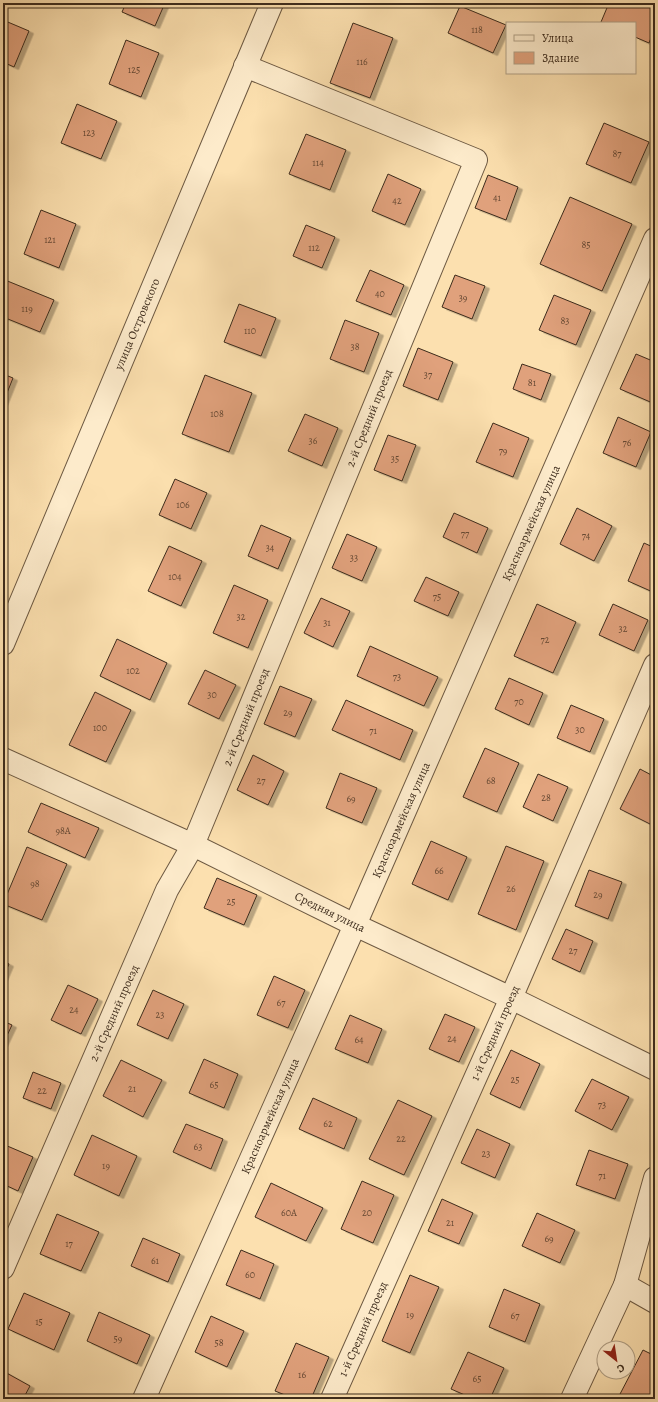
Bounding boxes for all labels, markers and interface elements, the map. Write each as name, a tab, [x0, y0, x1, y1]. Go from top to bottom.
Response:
legend	[506, 22, 636, 74]
house number: 118	[471, 23, 483, 36]
text: Улица	[542, 30, 574, 46]
text: Здание	[542, 50, 579, 66]
house number: 116	[356, 55, 368, 68]
house number: 125	[128, 63, 140, 76]
house number: 123	[83, 126, 95, 139]
house number: 87	[612, 147, 622, 160]
house number: 114	[312, 156, 324, 169]
house number: 41	[493, 191, 502, 204]
house number: 42	[392, 194, 402, 207]
house number: 121	[44, 233, 56, 246]
house number: 85	[581, 238, 591, 251]
house number: 112	[308, 241, 320, 254]
street label: улица Островского	[110, 276, 164, 373]
house number: 40	[375, 287, 385, 300]
house number: 39	[459, 291, 468, 304]
house number: 119	[21, 302, 33, 315]
house number: 83	[560, 314, 570, 327]
house number: 110	[244, 324, 256, 337]
house number: 38	[350, 340, 360, 353]
street label: 2-й Средний проезд	[342, 367, 396, 469]
house number: 37	[424, 368, 433, 381]
house number: 81	[528, 376, 537, 389]
house number: 108	[210, 407, 224, 420]
house number: 36	[309, 434, 318, 447]
house number: 76	[623, 436, 632, 449]
house number: 79	[499, 444, 508, 457]
house number: 35	[391, 452, 399, 465]
street label: Красноармейская улица	[498, 462, 564, 584]
house number: 106	[176, 498, 190, 511]
house number: 77	[461, 527, 470, 540]
house number: 74	[582, 529, 591, 542]
house number: 34	[266, 541, 275, 554]
house number: 33	[350, 551, 358, 564]
house number: 104	[168, 570, 182, 583]
house number: 75	[433, 590, 441, 603]
house number: 32	[237, 610, 246, 623]
house number: 31	[323, 616, 331, 629]
house number: 32	[619, 622, 628, 635]
house number: 72	[541, 633, 550, 646]
house number: 102	[126, 664, 140, 677]
street label: 2-й Средний проезд	[219, 666, 273, 768]
house number: 73	[393, 670, 401, 683]
house number: 30	[207, 688, 217, 701]
house number: 70	[514, 695, 524, 708]
house number: 29	[283, 706, 293, 719]
house number: 100	[93, 721, 107, 734]
house number: 30	[575, 723, 585, 736]
house number: 71	[369, 724, 377, 737]
street label: Красноармейская улица	[368, 759, 434, 881]
house number: 27	[257, 774, 266, 787]
house number: 68	[486, 774, 496, 787]
house number: 28	[541, 791, 551, 804]
house number: 69	[346, 792, 356, 805]
house number: 98А	[55, 824, 71, 837]
house number: 66	[434, 864, 444, 877]
house number: 98	[30, 877, 40, 890]
house number: 26	[506, 882, 516, 895]
street label: Средняя улица	[292, 888, 368, 936]
house number: 29	[593, 888, 603, 901]
house number: 25	[226, 895, 236, 908]
house number: 27	[569, 944, 578, 957]
street label: 2-й Средний проезд	[86, 962, 142, 1064]
street label: 1-й Средний проезд	[467, 983, 523, 1083]
house number: 67	[277, 996, 286, 1009]
house number: 24	[69, 1003, 79, 1016]
house number: 23	[156, 1008, 164, 1021]
house number: 24	[447, 1032, 457, 1045]
house number: 64	[354, 1033, 364, 1046]
street label: Красноармейская улица	[237, 1055, 303, 1177]
house number: 25	[510, 1073, 520, 1086]
house number: 65	[210, 1078, 218, 1091]
house number: 21	[128, 1082, 137, 1095]
house number: 22	[37, 1084, 47, 1097]
house number: 73	[598, 1098, 606, 1111]
house number: 62	[323, 1117, 333, 1130]
house number: 22	[396, 1132, 406, 1145]
house number: 63	[194, 1140, 202, 1153]
house number: 23	[482, 1147, 490, 1160]
house number: 19	[102, 1159, 110, 1172]
house number: 71	[598, 1169, 606, 1182]
house number: 60А	[281, 1206, 297, 1219]
house number: 20	[362, 1206, 372, 1219]
house number: 21	[446, 1216, 455, 1229]
house number: 69	[544, 1232, 554, 1245]
house number: 17	[65, 1237, 74, 1250]
house number: 61	[151, 1254, 160, 1267]
house number: 60	[245, 1268, 255, 1281]
street label: 1-й Средний проезд	[335, 1279, 391, 1379]
house number: 19	[406, 1308, 414, 1321]
house number: 67	[511, 1309, 520, 1322]
house number: 15	[35, 1315, 43, 1328]
house number: 59	[114, 1332, 123, 1345]
house number: 58	[214, 1336, 224, 1349]
north arrow	[596, 1340, 636, 1380]
text: С	[614, 1360, 627, 1377]
house number: 16	[298, 1368, 306, 1381]
house number: 65	[473, 1372, 481, 1385]

